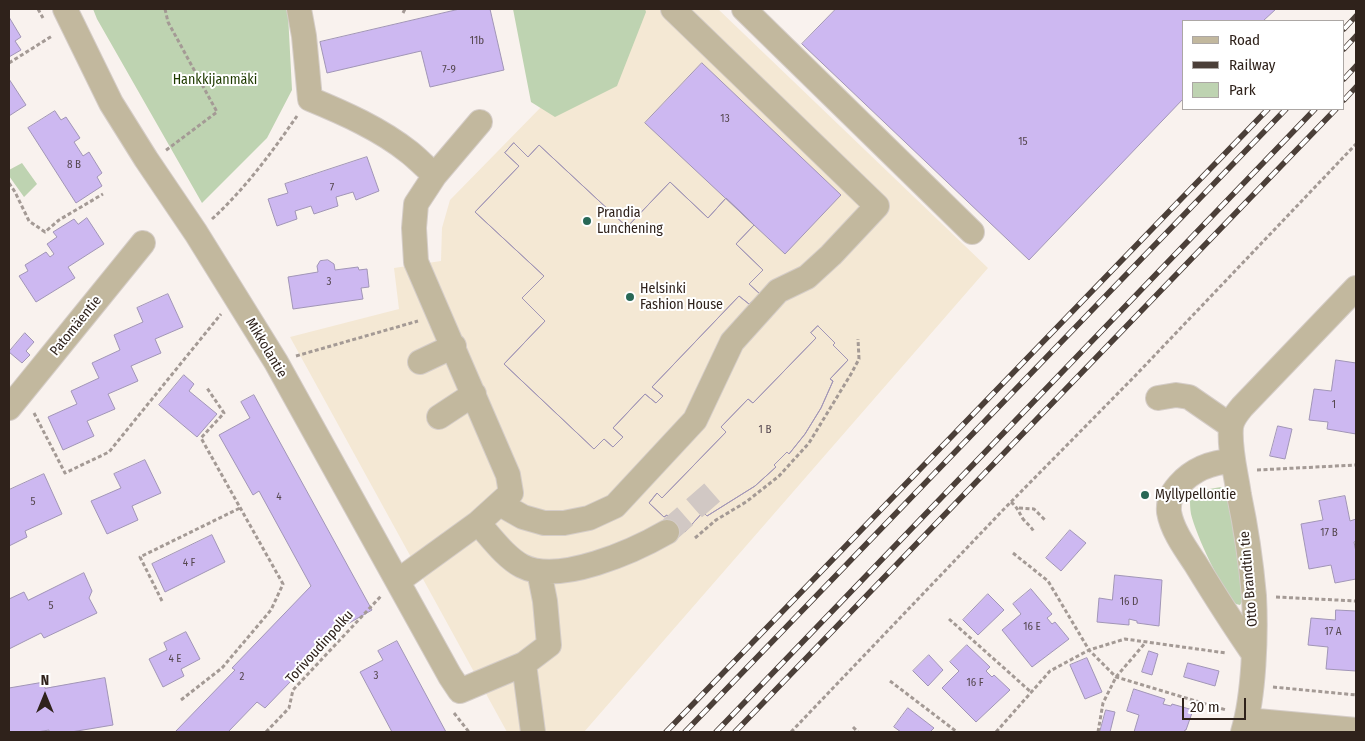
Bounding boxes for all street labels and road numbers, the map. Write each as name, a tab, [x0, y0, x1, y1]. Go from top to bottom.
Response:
street label: Patomäentie	[47, 293, 105, 359]
street label: Mikkolantie	[242, 315, 290, 381]
street label: Otto Brandtin tie	[1236, 530, 1262, 628]
street label: Torivoudinpolku	[283, 607, 357, 687]

